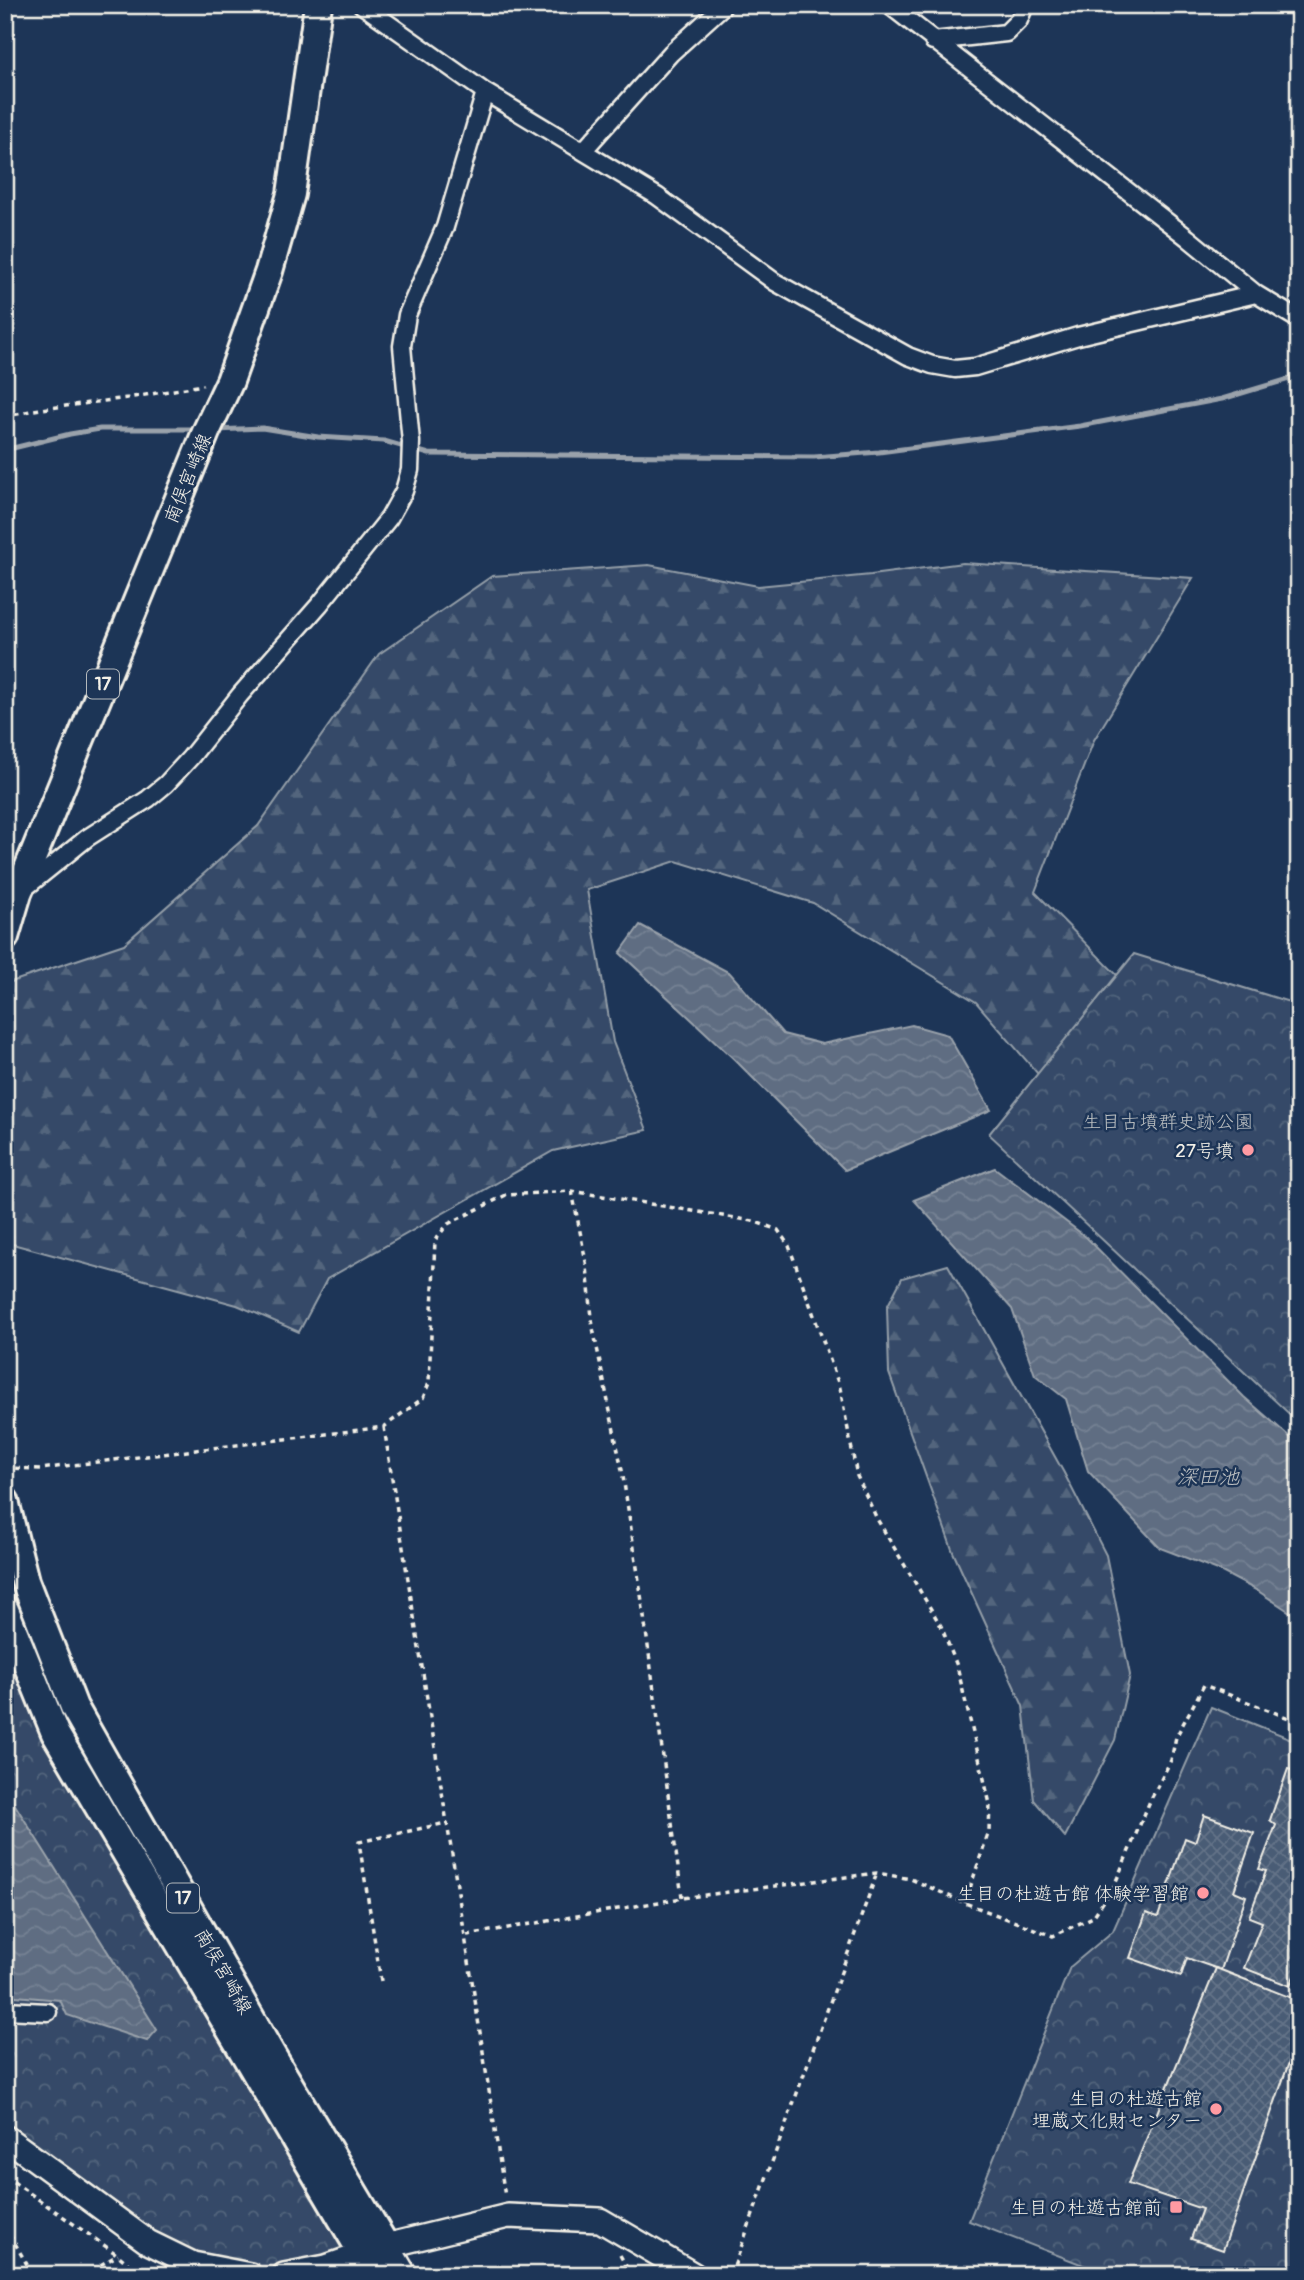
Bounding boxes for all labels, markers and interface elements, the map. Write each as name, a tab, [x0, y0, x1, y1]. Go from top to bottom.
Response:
street label: 南俣宮崎線	[159, 430, 217, 527]
road number: 17	[87, 670, 119, 698]
park label: 生目古墳群史跡公園	[1082, 1110, 1254, 1134]
place label: 27号墳	[1175, 1139, 1234, 1163]
marker: 27号墳	[1240, 1142, 1256, 1158]
water label: 深田池	[1177, 1464, 1240, 1491]
place label: 生目の杜遊古館 体験学習館	[957, 1882, 1189, 1906]
road number: 17	[167, 1884, 199, 1912]
marker: 生目の杜遊古館 体験学習館	[1195, 1885, 1211, 1901]
street label: 南俣宮崎線	[189, 1924, 257, 2019]
place label: 生目の杜遊古館 埋蔵文化財センター	[1032, 2087, 1202, 2133]
marker: 生目の杜遊古館 埋蔵文化財センター	[1208, 2101, 1224, 2117]
place label: 生目の杜遊古館前	[1010, 2196, 1162, 2220]
marker: 生目の杜遊古館前	[1168, 2199, 1184, 2215]

